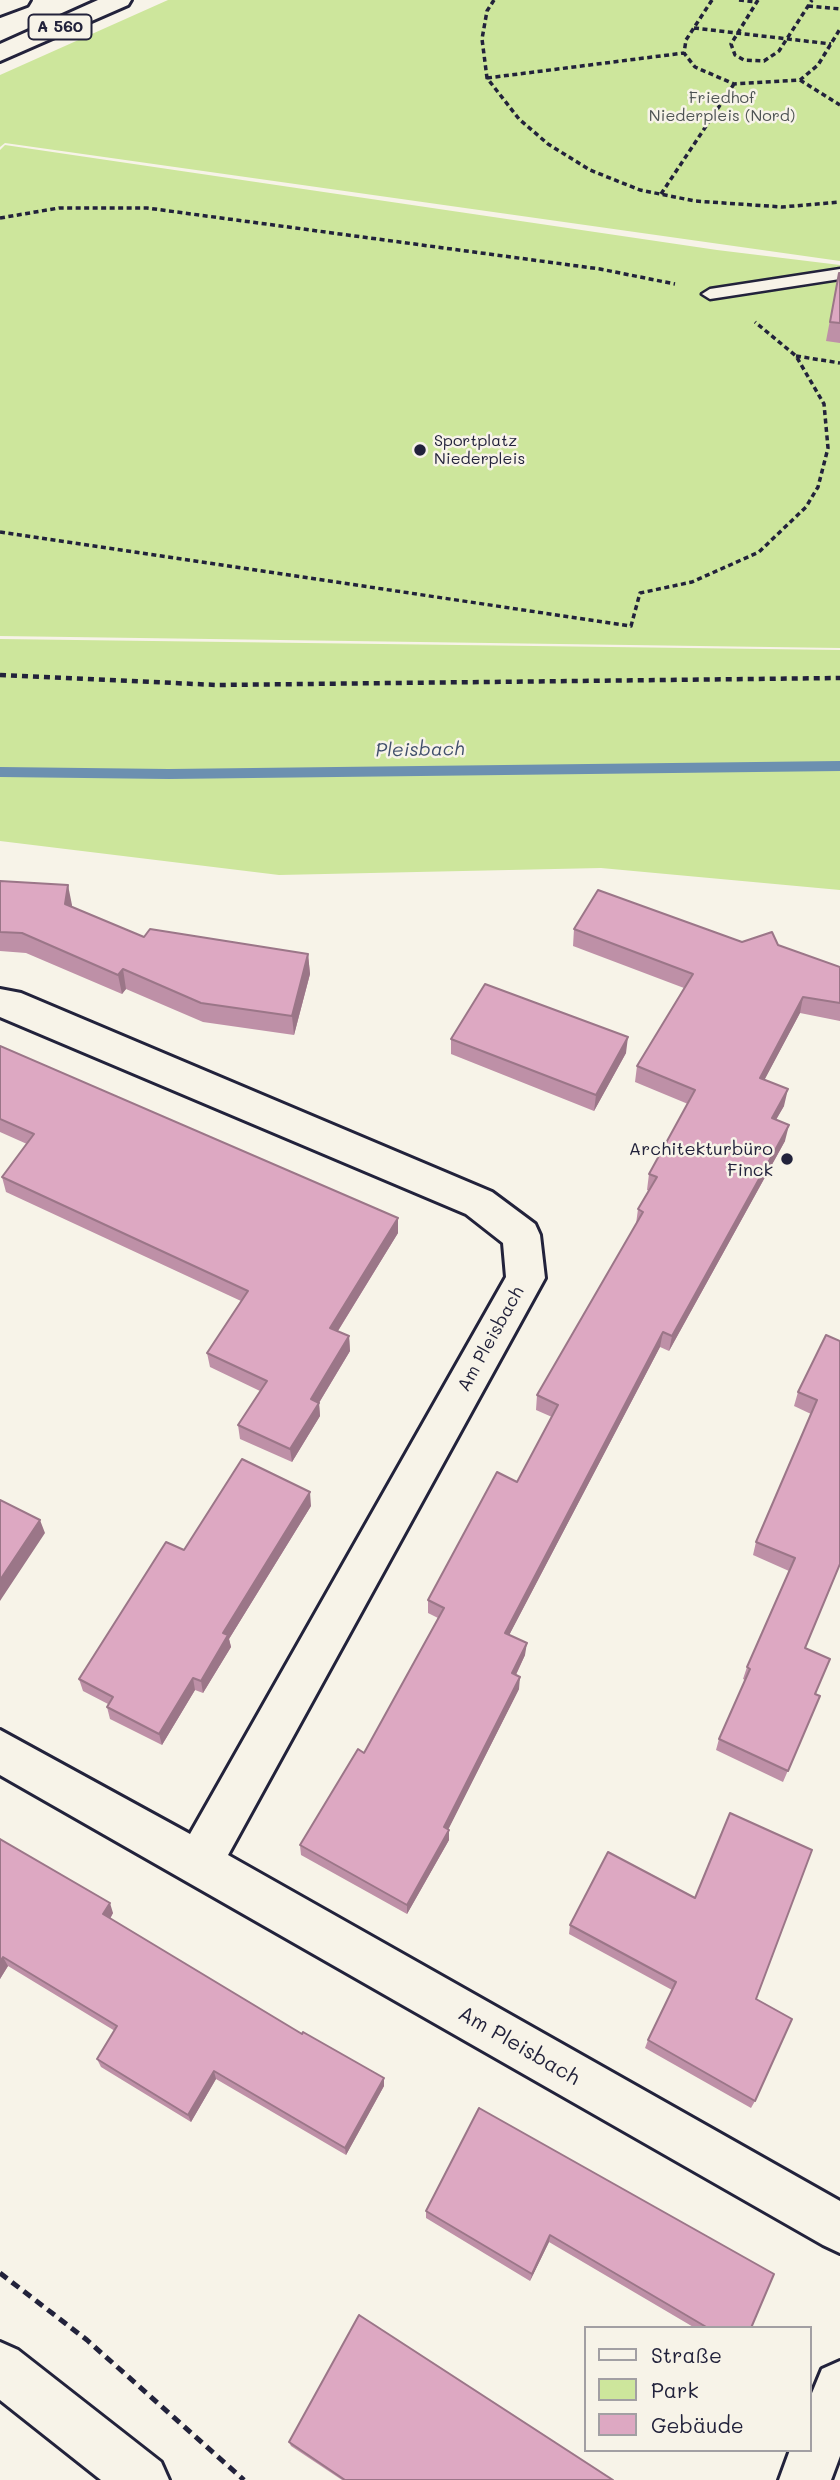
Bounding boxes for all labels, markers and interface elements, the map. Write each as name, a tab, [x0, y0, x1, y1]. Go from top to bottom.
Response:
road number: A 560	[28, 15, 92, 40]
park label: Friedhof Niederpleis (Nord)	[649, 88, 795, 126]
place label: Sportplatz Niederpleis	[434, 431, 525, 469]
marker: Sportplatz Niederpleis	[412, 442, 428, 458]
water label: Pleisbach	[375, 738, 465, 762]
place label: Architekturbüro Finck	[629, 1138, 773, 1180]
marker: Architekturbüro Finck	[779, 1151, 795, 1167]
street label: Am Pleisbach	[453, 1283, 529, 1395]
street label: Am Pleisbach	[454, 2001, 584, 2091]
legend	[584, 2326, 812, 2452]
text: Straße	[651, 2341, 722, 2368]
text: Park	[651, 2376, 699, 2403]
text: Gebäude	[651, 2411, 744, 2438]

